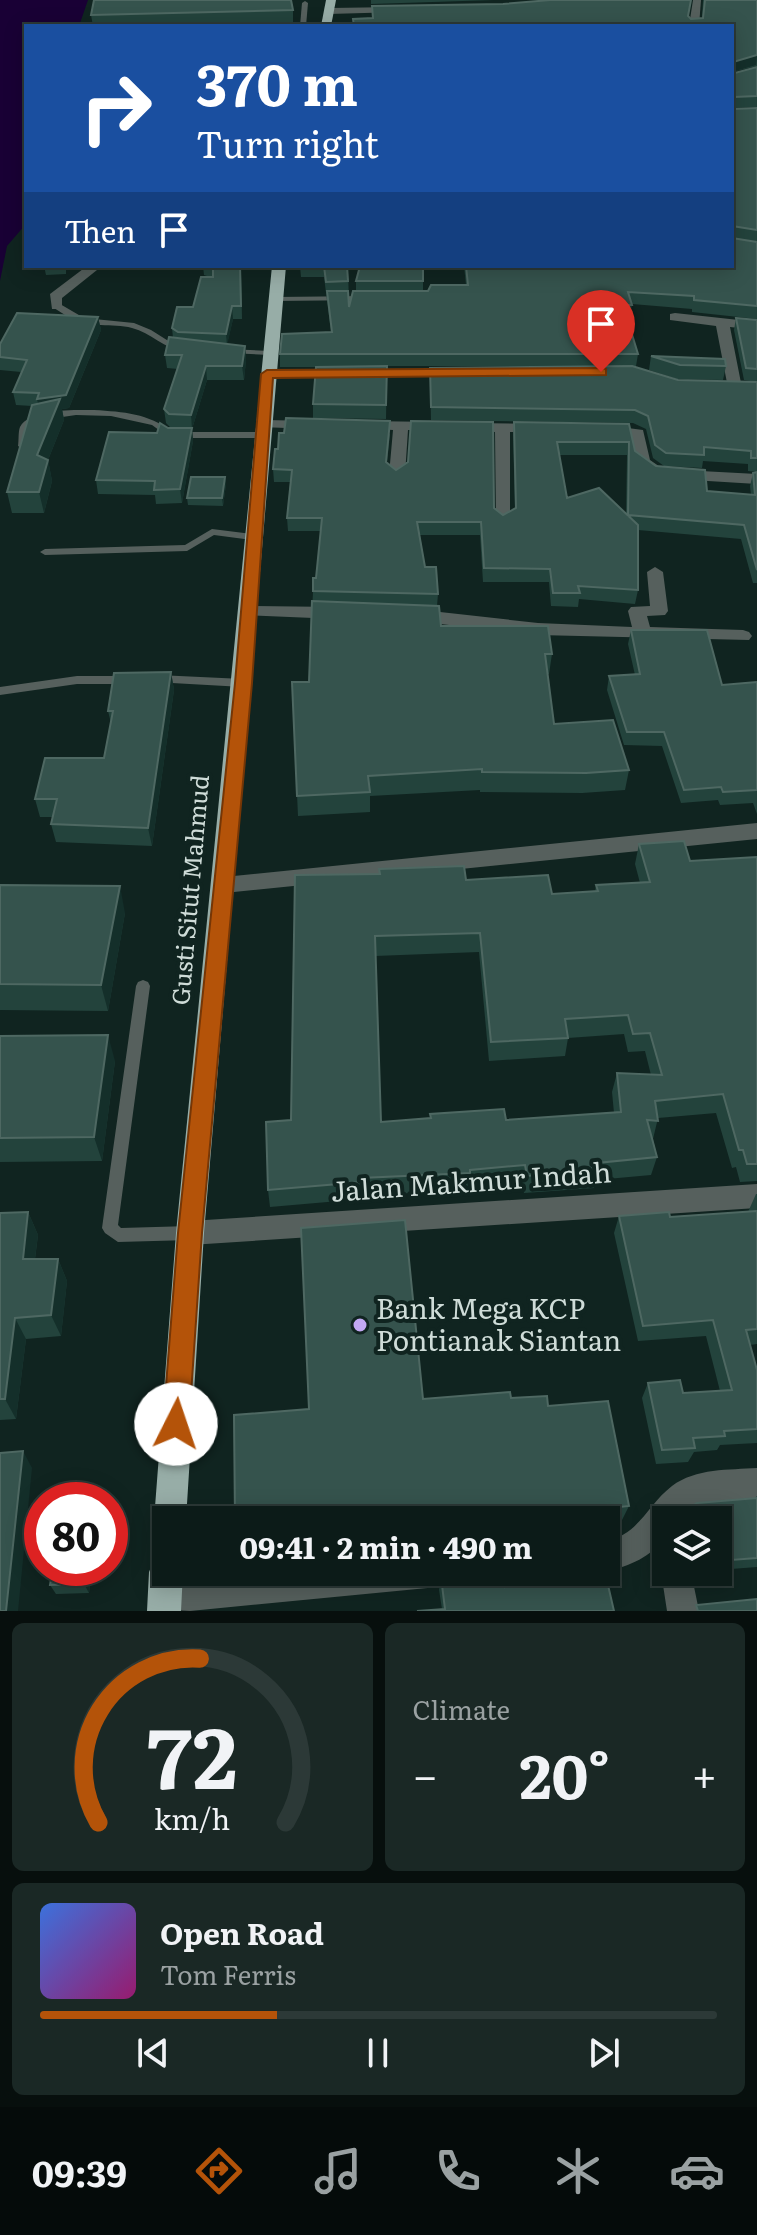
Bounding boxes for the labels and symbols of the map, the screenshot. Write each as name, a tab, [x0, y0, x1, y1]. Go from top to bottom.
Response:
pin	[567, 290, 635, 372]
street label: Gusti Situt Mahmud	[161, 773, 216, 1006]
street label: Jalan Makmur Indah	[329, 1149, 613, 1211]
place label: Bank Mega KCP Pontianak Siantan	[376, 1286, 621, 1360]
marker: Bank Mega KCP Pontianak Siantan	[351, 1316, 369, 1334]
position arrow	[134, 1382, 218, 1466]
speed limit sign: 80	[24, 1482, 128, 1586]

